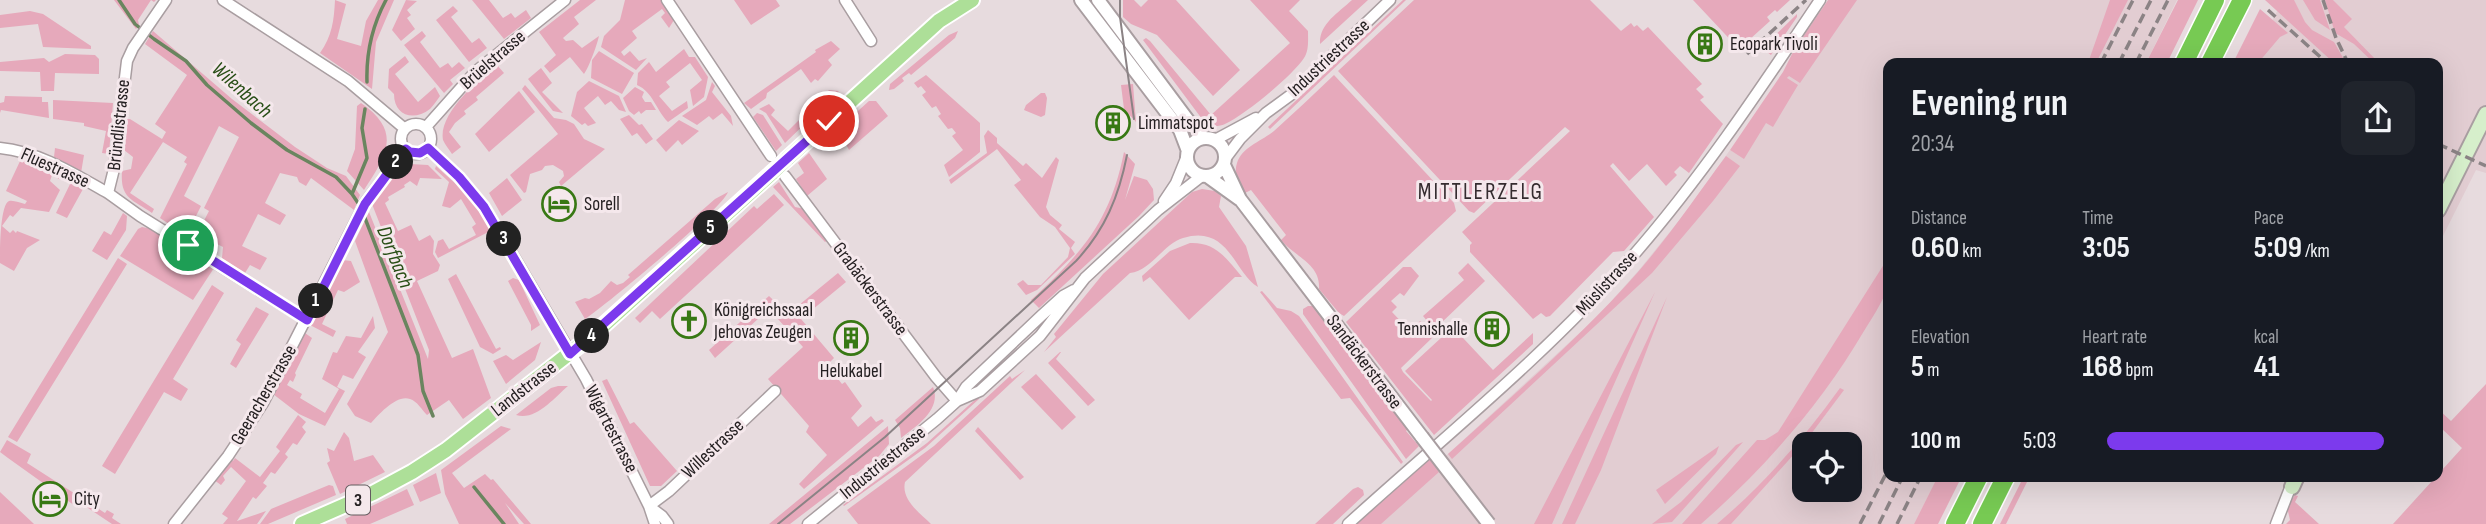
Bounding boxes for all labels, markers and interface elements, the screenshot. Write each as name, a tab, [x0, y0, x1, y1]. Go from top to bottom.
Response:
street label: Industriestrasse	[1283, 14, 1375, 102]
street label: Brüelstrasse	[456, 25, 530, 95]
building icon: Ecopark Tivoli	[1686, 25, 1724, 63]
place label: Ecopark Tivoli	[1730, 33, 1818, 56]
water label: Wilenbach	[207, 57, 277, 124]
street label: Bründlistrasse	[103, 78, 135, 172]
text: Evening run	[1911, 81, 2068, 126]
button: share	[2341, 81, 2415, 155]
pin	[799, 91, 859, 151]
icon: check	[810, 102, 848, 140]
building icon: Limmatspot	[1094, 104, 1132, 142]
place label: Limmatspot	[1138, 112, 1215, 135]
text: 20:34	[1911, 130, 1954, 158]
street label: Fluestrasse	[17, 143, 93, 193]
pin: 2	[378, 144, 414, 180]
text: 2	[391, 150, 400, 173]
district label: MITTLERZELG	[1418, 178, 1544, 206]
hotel icon: Sorell	[540, 185, 578, 223]
place label: Sorell	[584, 193, 620, 216]
text: Distance	[1911, 207, 1967, 230]
text: Time	[2082, 207, 2113, 230]
text: Pace	[2254, 207, 2284, 230]
pin: 5	[694, 210, 728, 246]
pin	[158, 215, 218, 275]
text: 5	[706, 216, 715, 239]
water label: Dorfbach	[371, 222, 419, 292]
pin: 3	[486, 222, 522, 256]
icon: arrive	[169, 226, 207, 264]
text: 3	[499, 227, 508, 250]
text: 0.60	[1911, 230, 1959, 266]
text: 3:05	[2082, 230, 2130, 266]
text: 5:09	[2254, 230, 2302, 266]
street label: Grabäckerstrasse	[828, 238, 912, 340]
text: km	[1959, 240, 1982, 263]
text: /km	[2302, 240, 2330, 263]
street label: Müslistrasse	[1571, 246, 1643, 320]
pin: 1	[298, 284, 334, 318]
text: 1	[312, 289, 319, 312]
place label: Königreichssaal Jehovas Zeugen	[713, 299, 813, 344]
church icon: Königreichssaal Jehovas Zeugen	[670, 302, 708, 340]
street label: Sandäckerstrasse	[1321, 310, 1407, 414]
building icon: Tennishalle	[1473, 310, 1511, 348]
pin: 4	[574, 318, 610, 354]
place label: Tennishalle	[1397, 318, 1468, 341]
building icon: Helukabel	[832, 319, 870, 357]
text: 4	[587, 324, 596, 347]
text: Elevation	[1911, 326, 1970, 349]
text: Heart rate	[2082, 326, 2147, 349]
text: kcal	[2254, 326, 2279, 349]
street label: Geeracherstrasse	[226, 341, 302, 449]
text: 5	[1911, 349, 1924, 385]
text: 168	[2082, 349, 2122, 385]
text: 41	[2254, 349, 2279, 385]
street label: Landstrasse	[487, 356, 561, 422]
text: m	[1924, 359, 1939, 382]
text: bpm	[2122, 359, 2153, 382]
place label: Helukabel	[820, 360, 882, 383]
street label: Wigartestrasse	[579, 381, 643, 477]
street label: Willestrasse	[677, 414, 749, 484]
street label: Industriestrasse	[836, 422, 930, 504]
text: 100 m	[1911, 427, 1961, 455]
text: 5:03	[2023, 427, 2056, 455]
map controls	[1792, 432, 1862, 502]
button: locate	[1792, 432, 1862, 502]
hotel icon: City	[31, 480, 69, 518]
road number: 3	[346, 486, 370, 514]
place label: City	[74, 488, 101, 511]

